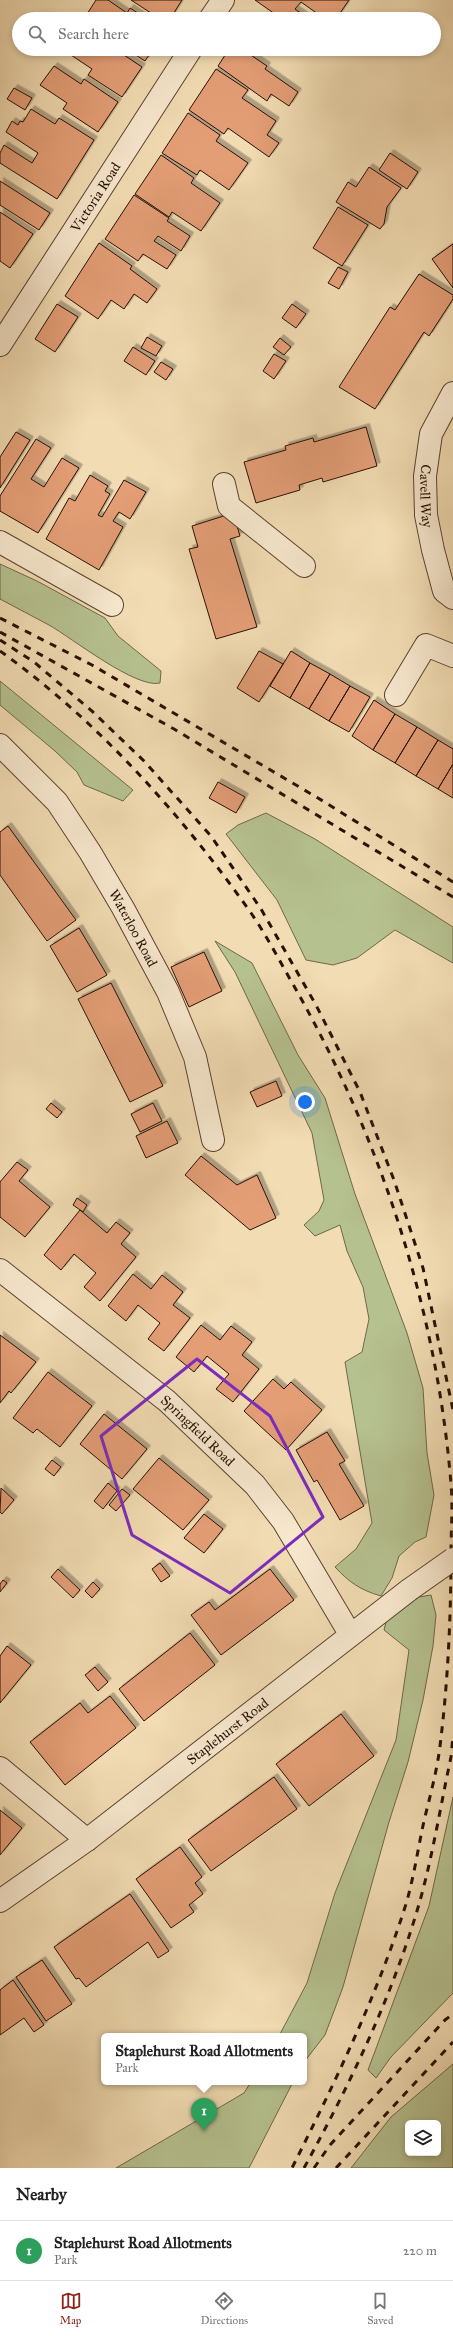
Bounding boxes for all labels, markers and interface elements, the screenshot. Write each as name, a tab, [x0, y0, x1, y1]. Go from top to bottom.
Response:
search box	[12, 12, 441, 56]
icon: search	[26, 23, 48, 45]
text: Search here	[58, 25, 129, 43]
street label: Victoria Road	[66, 159, 124, 236]
street label: Cavell Way	[416, 463, 437, 530]
street label: Waterloo Road	[105, 886, 161, 970]
your location	[295, 1092, 315, 1112]
street label: Springfield Road	[158, 1391, 238, 1470]
street label: Staplehurst Road	[183, 1694, 272, 1768]
popup	[101, 2033, 307, 2085]
text: Staplehurst Road Allotments	[115, 2042, 293, 2060]
text: Park	[115, 2060, 139, 2076]
pin: 1	[191, 2098, 217, 2131]
map controls	[405, 2120, 441, 2156]
button: layers	[405, 2120, 441, 2156]
text: Nearby	[16, 2184, 67, 2205]
text: Staplehurst Road Allotments	[54, 2234, 232, 2252]
text: 1	[26, 2243, 32, 2259]
text: 220 m	[403, 2243, 437, 2259]
text: Park	[54, 2252, 78, 2268]
tab: Map	[60, 2290, 82, 2327]
tab: Directions	[201, 2290, 248, 2327]
tab: Saved	[367, 2290, 393, 2327]

